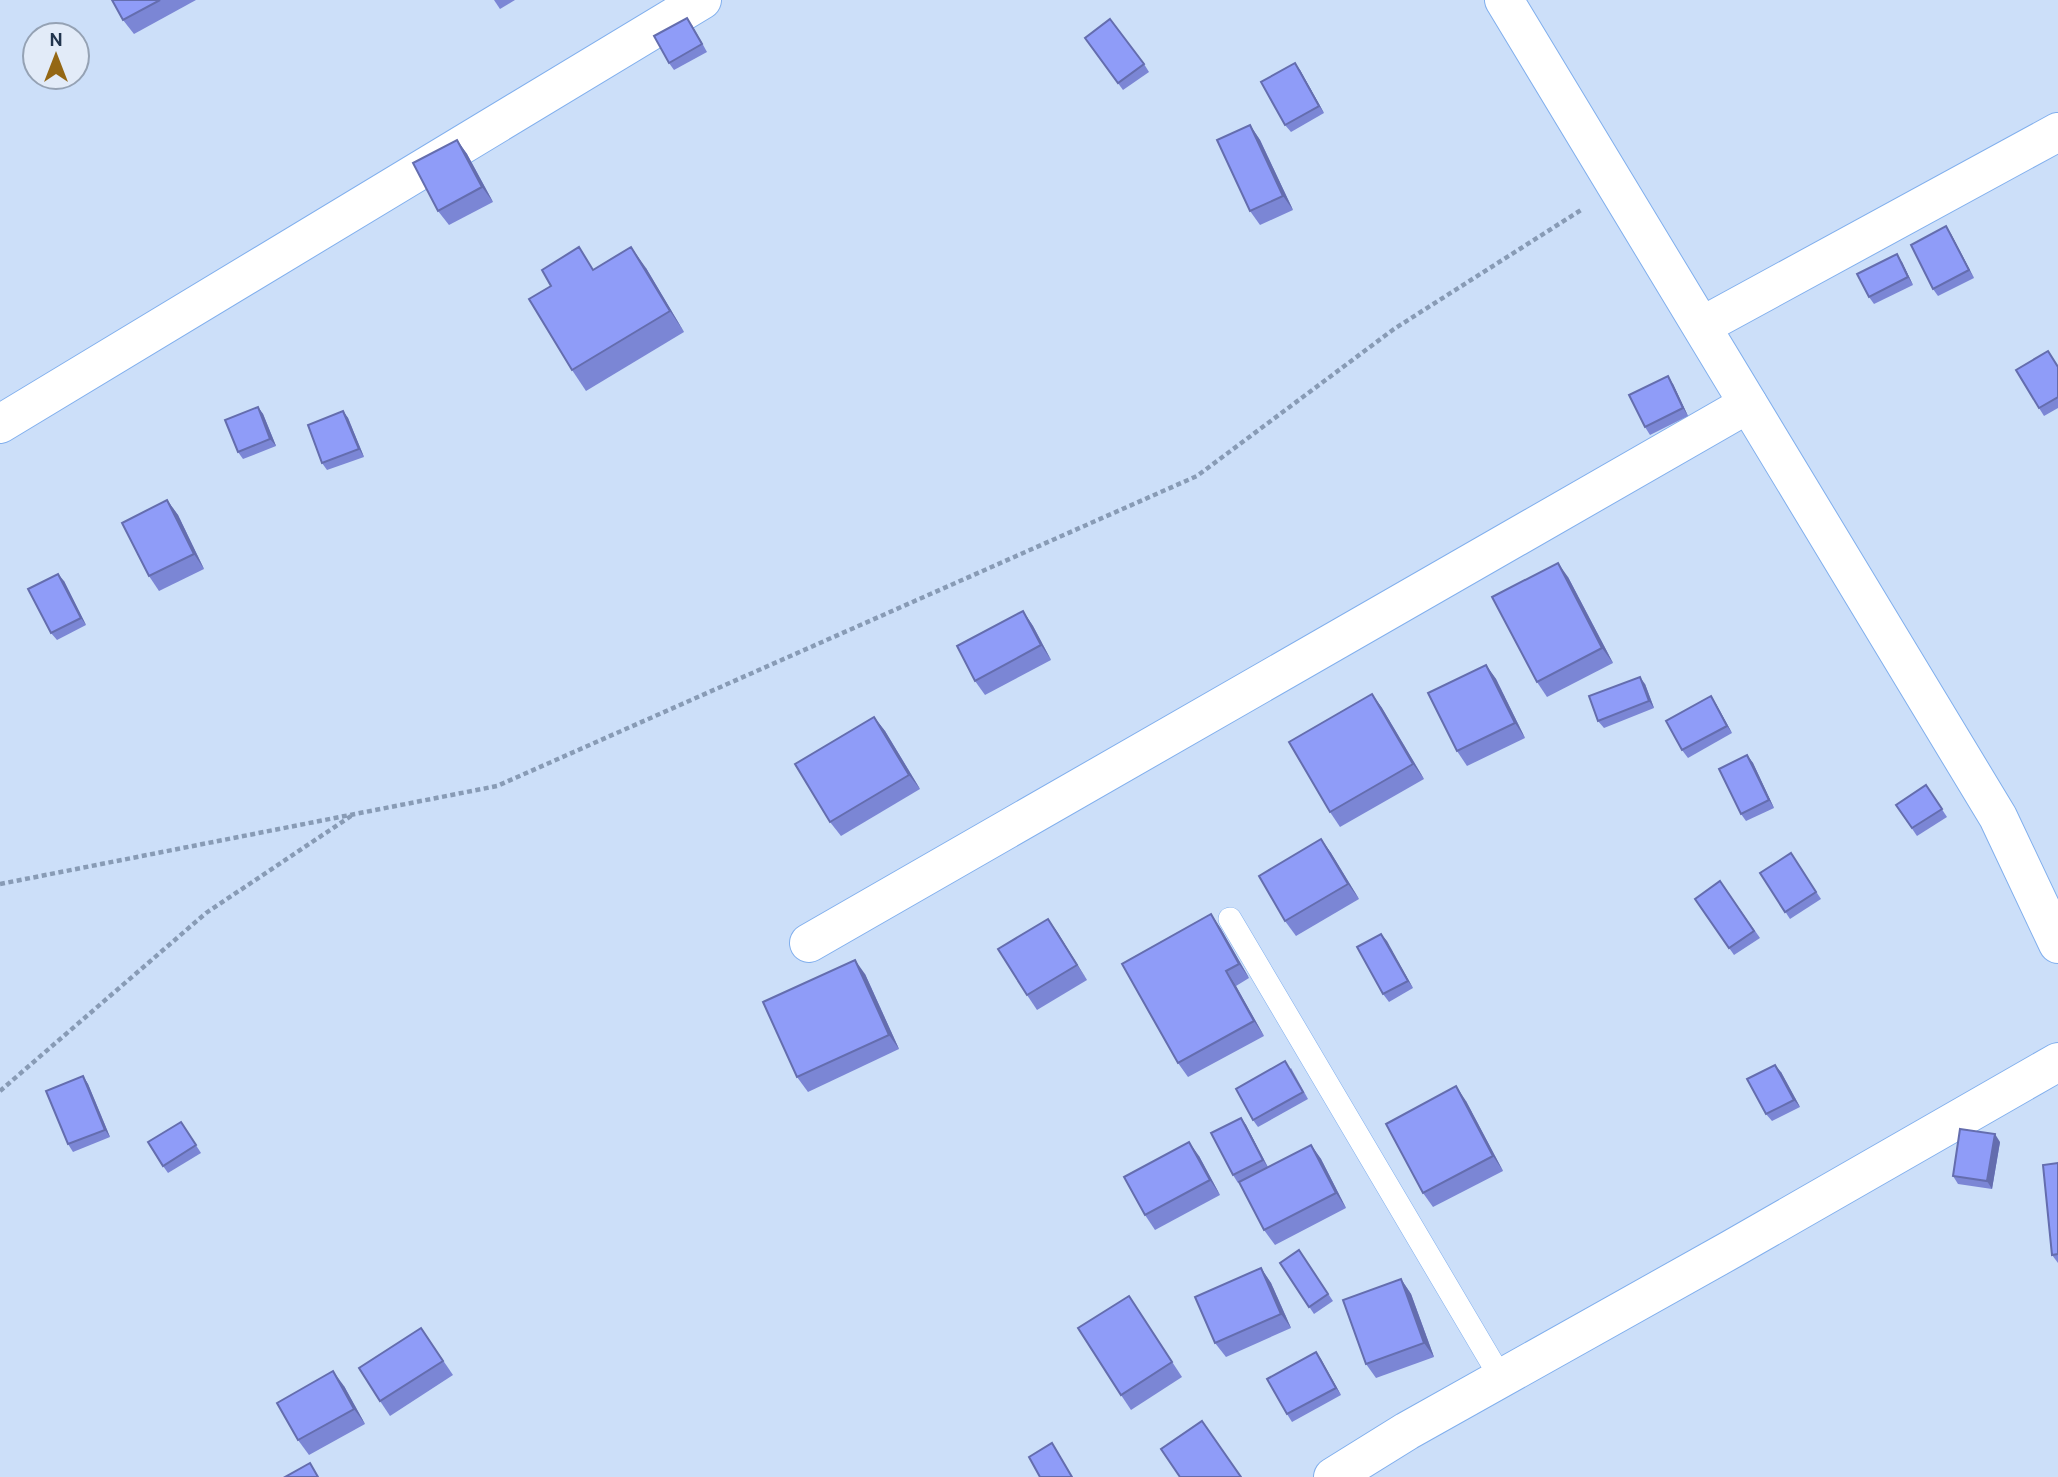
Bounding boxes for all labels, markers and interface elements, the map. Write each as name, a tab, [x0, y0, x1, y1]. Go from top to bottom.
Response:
north arrow	[21, 21, 91, 91]
text: N	[49, 29, 63, 53]

